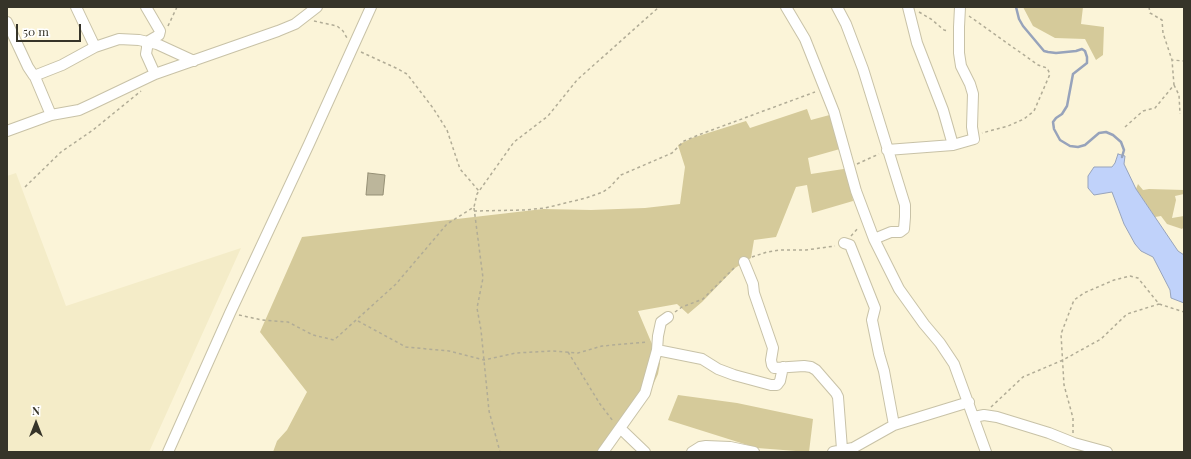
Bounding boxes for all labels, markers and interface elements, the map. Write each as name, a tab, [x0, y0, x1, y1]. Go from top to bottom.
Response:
scale bar	[18, 16, 83, 42]
text: 50 m	[23, 23, 49, 39]
north arrow	[16, 403, 56, 443]
text: N	[32, 403, 40, 418]

